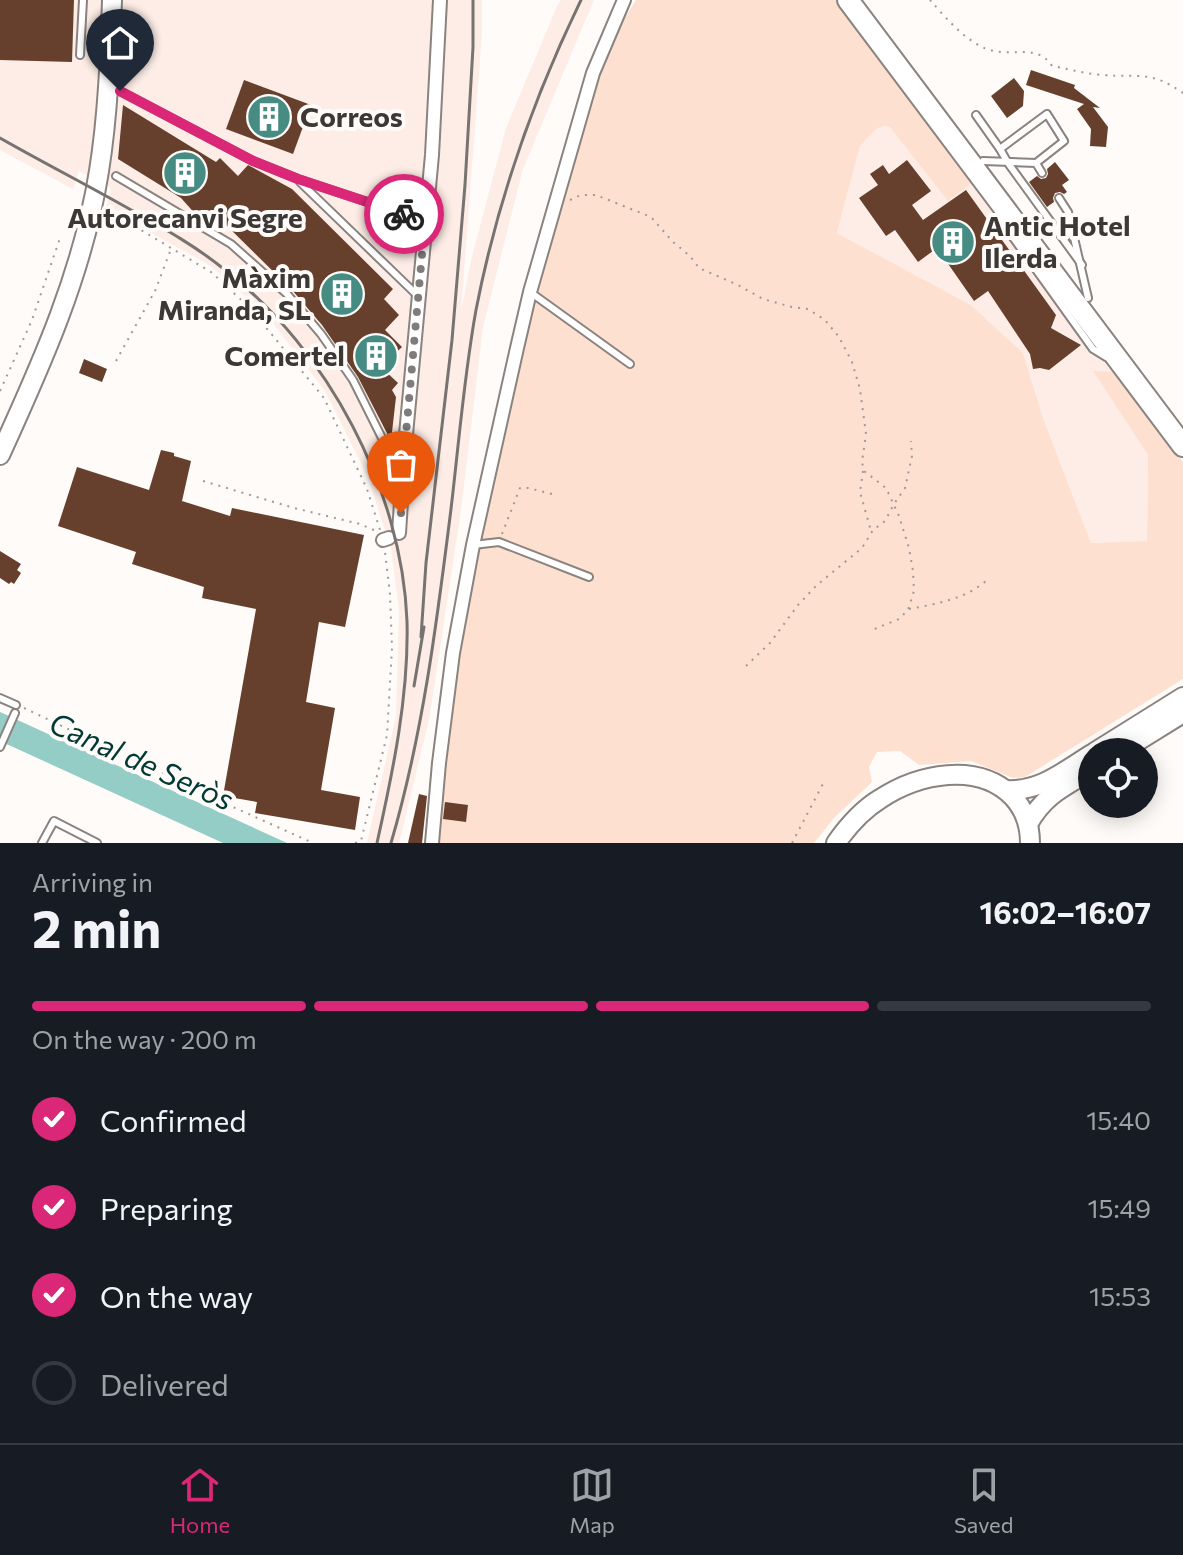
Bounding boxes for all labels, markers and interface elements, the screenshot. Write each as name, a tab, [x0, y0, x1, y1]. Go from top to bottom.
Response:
pin	[86, 9, 154, 91]
icon: home	[98, 21, 142, 65]
building icon: Correos	[245, 93, 293, 141]
place label: Correos	[300, 99, 403, 133]
building icon: Autorecanvi Segre	[161, 149, 209, 197]
courier	[364, 174, 444, 254]
icon: bike	[382, 192, 426, 236]
place label: Autorecanvi Segre	[67, 200, 303, 234]
place label: Antic Hotel Ilerda	[984, 208, 1131, 274]
building icon: Antic Hotel Ilerda	[929, 218, 977, 266]
place label: Màxim Miranda, SL	[157, 260, 311, 326]
building icon: Màxim Miranda, SL	[318, 270, 366, 318]
building icon: Comertel	[352, 332, 400, 380]
place label: Comertel	[224, 338, 345, 372]
pin	[367, 431, 435, 513]
icon: bag	[379, 443, 423, 487]
water label: Canal de Seròs	[44, 703, 240, 817]
map controls	[1078, 738, 1158, 818]
button: locate	[1078, 738, 1158, 818]
text: Arriving in	[32, 866, 153, 897]
text: 16:02–16:07	[980, 893, 1151, 930]
text: 2 min	[32, 895, 161, 959]
text: On the way · 200 m	[32, 1023, 257, 1054]
icon: check	[32, 1097, 76, 1141]
text: Confirmed	[100, 1101, 247, 1138]
text: 15:40	[1086, 1104, 1151, 1135]
icon: check	[32, 1185, 76, 1229]
text: Preparing	[100, 1189, 233, 1226]
text: 15:49	[1087, 1192, 1151, 1223]
icon: check	[32, 1273, 76, 1317]
text: On the way	[100, 1277, 253, 1314]
text: 15:53	[1089, 1280, 1151, 1311]
text: Delivered	[100, 1365, 229, 1402]
tab: Home	[170, 1463, 230, 1538]
tab: Map	[569, 1463, 615, 1538]
tab: Saved	[954, 1463, 1013, 1538]

